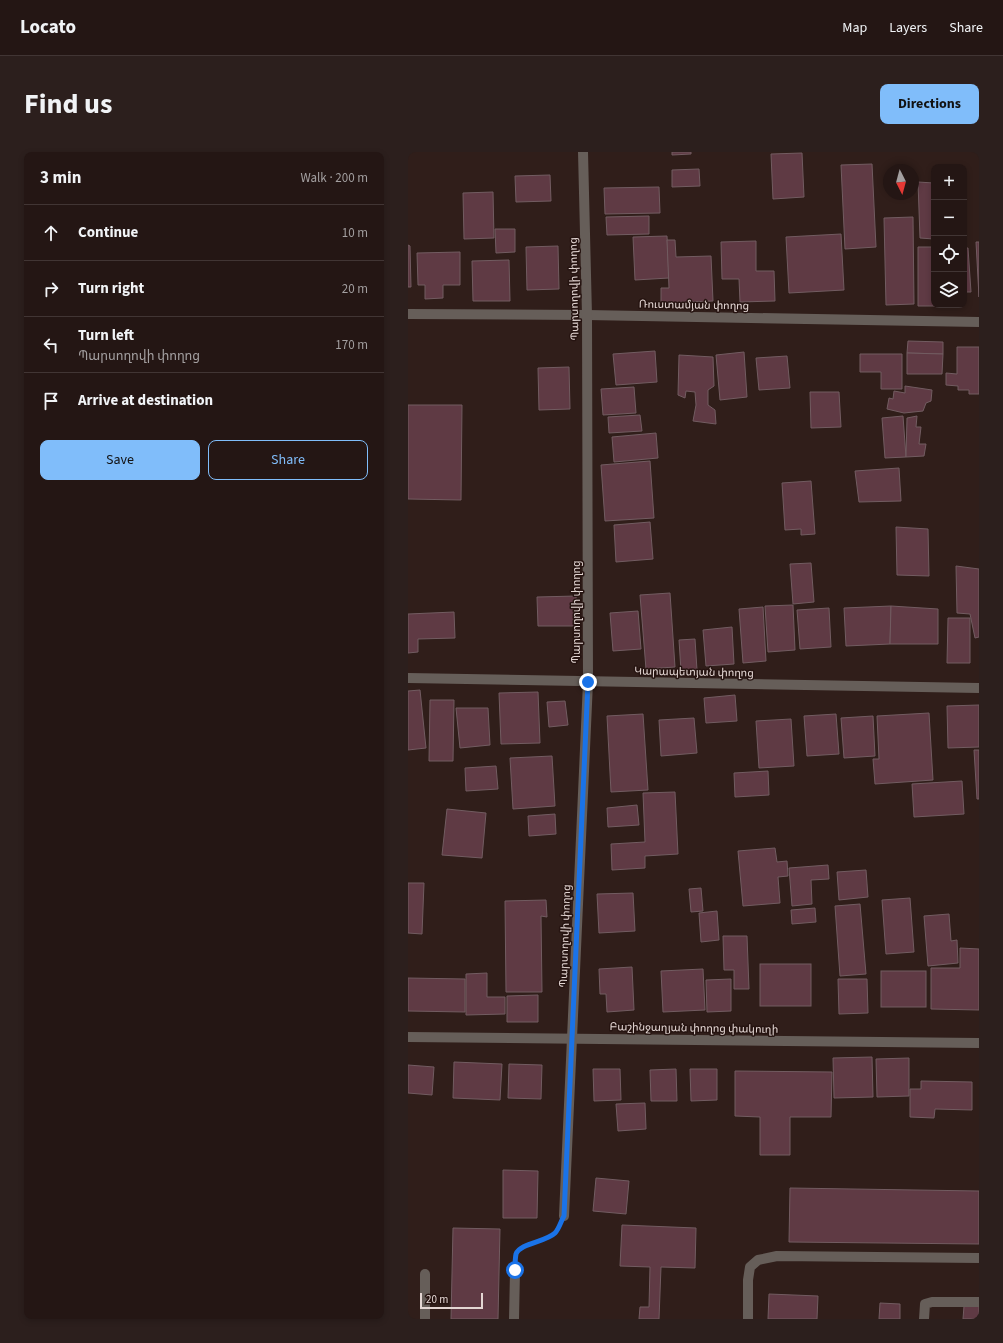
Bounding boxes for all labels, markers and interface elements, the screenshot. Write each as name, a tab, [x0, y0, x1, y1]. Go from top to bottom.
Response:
text: Locato	[20, 14, 76, 41]
text: Map	[842, 18, 867, 38]
text: Layers	[889, 18, 927, 38]
text: Share	[949, 18, 983, 38]
text: Find us	[24, 84, 112, 124]
button: Directions	[880, 84, 979, 124]
north arrow	[883, 164, 919, 200]
map controls	[931, 164, 967, 308]
button: +	[931, 164, 967, 200]
text: 3 min	[40, 166, 81, 190]
text: Walk · 200 m	[300, 169, 368, 187]
button: −	[931, 200, 967, 236]
icon: ahead	[40, 222, 62, 244]
text: Continue	[78, 222, 138, 243]
text: 10 m	[342, 224, 368, 242]
button: locate	[931, 236, 967, 272]
street label: Պարսողովի փողոց	[566, 237, 582, 341]
button: layers	[931, 272, 967, 308]
icon: right	[40, 278, 62, 300]
text: Turn right	[78, 278, 144, 299]
text: 20 m	[342, 280, 368, 298]
street label: Ռուստամյան փողոց	[639, 297, 749, 313]
text: Turn left	[78, 325, 134, 346]
icon: left	[40, 334, 62, 356]
text: 170 m	[335, 336, 368, 354]
text: Պարսողովի փողոց	[78, 347, 200, 365]
icon: arrive	[40, 390, 62, 412]
text: Arrive at destination	[78, 390, 213, 411]
button: Save	[40, 440, 200, 480]
button: Share	[208, 440, 368, 480]
street label: Պարսողովի փողոց	[569, 560, 584, 664]
street label: Կարապետյան փողոց	[634, 663, 754, 681]
route end	[579, 673, 597, 691]
street label: Պարսողովի փողոց	[556, 884, 574, 988]
street label: Բաշինջաղյան փողոց փակուղի	[610, 1019, 778, 1037]
route start	[506, 1261, 524, 1279]
scale bar	[420, 1291, 483, 1310]
text: 20 m	[426, 1292, 448, 1307]

